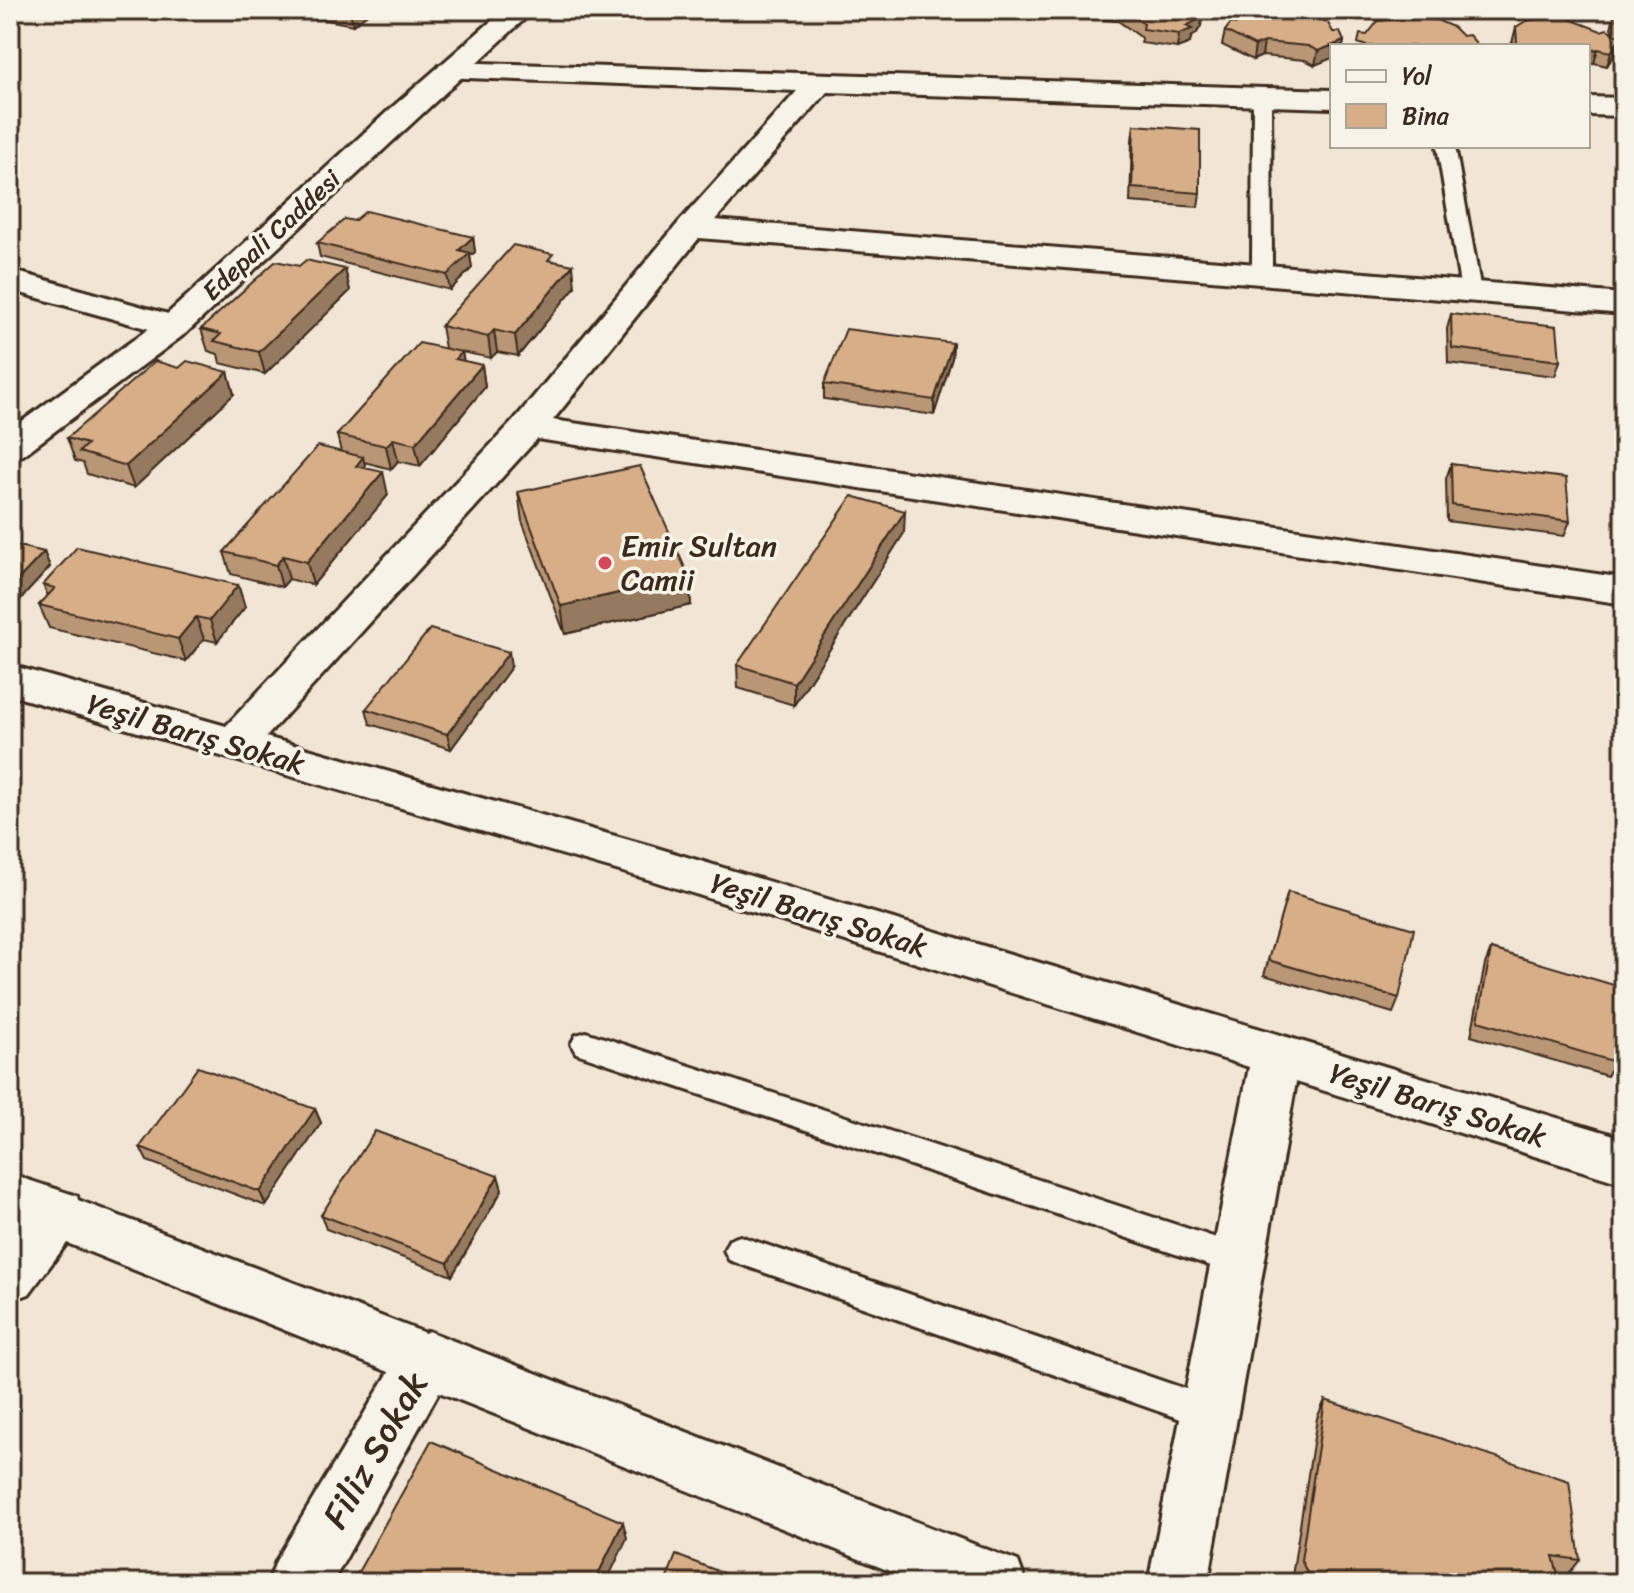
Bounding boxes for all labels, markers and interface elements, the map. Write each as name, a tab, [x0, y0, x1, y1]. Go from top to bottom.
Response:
legend	[1330, 44, 1590, 148]
text: Yol	[1402, 55, 1433, 97]
text: Bina	[1402, 95, 1450, 137]
street label: Edepali Caddesi	[190, 157, 352, 312]
place label: Emir Sultan Camii	[621, 519, 777, 607]
marker: Emir Sultan Camii	[596, 554, 614, 572]
street label: Yeşil Barış Sokak	[81, 677, 311, 791]
street label: Yeşil Barış Sokak	[704, 856, 934, 974]
street label: Yeşil Barış Sokak	[1323, 1046, 1553, 1164]
street label: Filiz Sokak	[304, 1358, 446, 1541]

